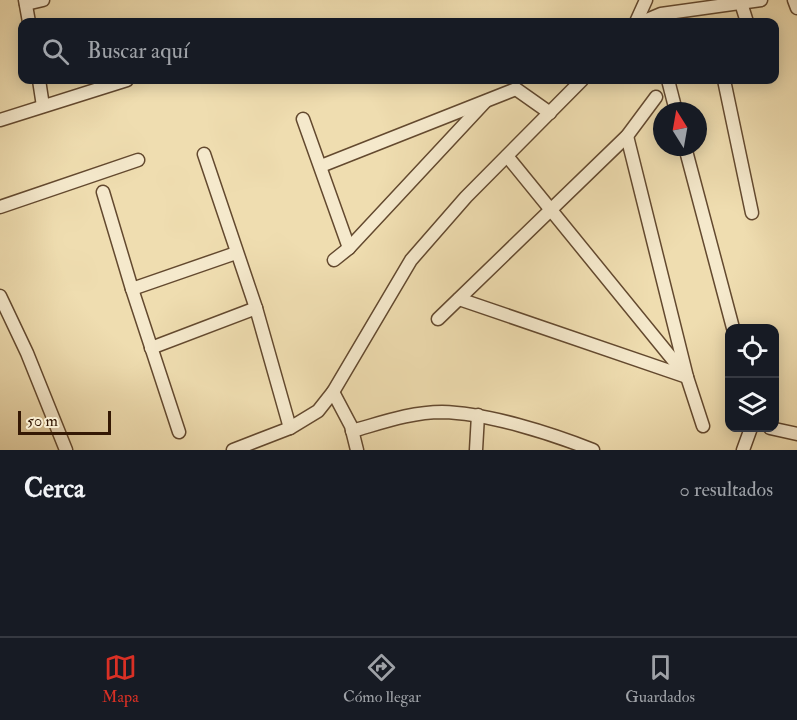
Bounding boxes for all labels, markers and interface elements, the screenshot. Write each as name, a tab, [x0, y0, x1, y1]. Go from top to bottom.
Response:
search box	[18, 18, 779, 84]
icon: search	[39, 35, 72, 68]
text: Buscar aquí	[87, 37, 189, 65]
north arrow	[653, 102, 707, 156]
map controls	[725, 324, 779, 432]
button: locate	[725, 324, 779, 378]
button: layers	[725, 378, 779, 432]
scale bar	[18, 408, 111, 436]
text: 50 m	[27, 411, 58, 431]
text: Cerca	[24, 473, 85, 505]
text: 0 resultados	[680, 477, 773, 502]
tab: Mapa	[102, 651, 139, 707]
tab: Cómo llegar	[343, 651, 421, 707]
tab: Guardados	[625, 651, 695, 707]

